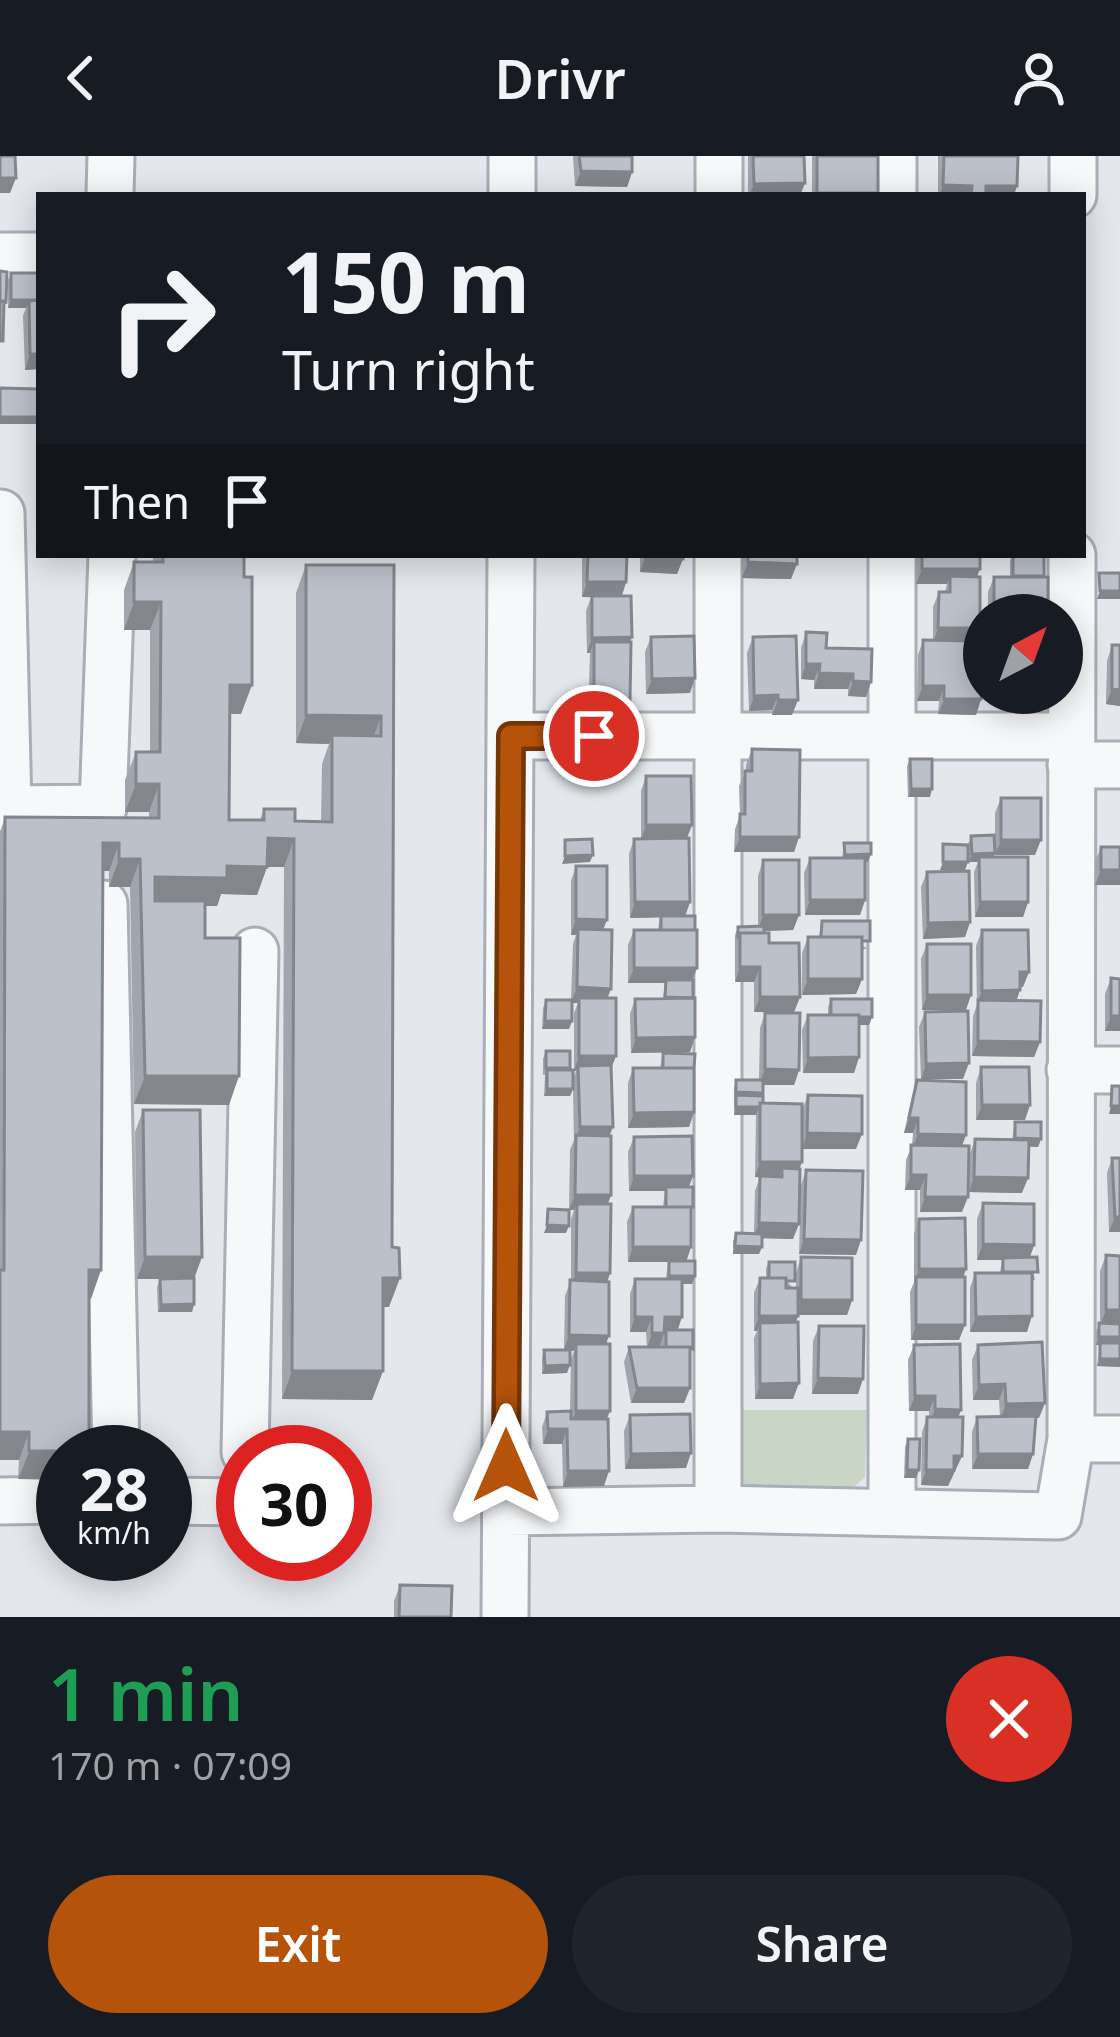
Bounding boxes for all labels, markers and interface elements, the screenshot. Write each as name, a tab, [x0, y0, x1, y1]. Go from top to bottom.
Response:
text: Drivr	[494, 41, 626, 115]
icon: back	[48, 45, 114, 111]
icon: person	[1006, 45, 1072, 111]
text: 150 m	[282, 223, 530, 338]
icon: right	[84, 240, 240, 396]
text: Turn right	[282, 332, 535, 406]
icon: arrive	[214, 468, 280, 534]
text: Then	[84, 471, 190, 532]
north arrow	[963, 594, 1083, 714]
map controls	[963, 594, 1083, 714]
pin	[543, 685, 645, 787]
icon: arrive	[561, 703, 627, 769]
position arrow	[443, 1403, 569, 1529]
speed limit sign: 30	[216, 1425, 372, 1581]
text: 28	[80, 1447, 148, 1529]
text: km/h	[77, 1512, 151, 1553]
text: 1 min	[48, 1644, 243, 1742]
button: close	[946, 1656, 1072, 1782]
text: 170 m · 07:09	[48, 1738, 292, 1791]
button: Exit	[48, 1875, 548, 2013]
button: Share	[572, 1875, 1072, 2013]

